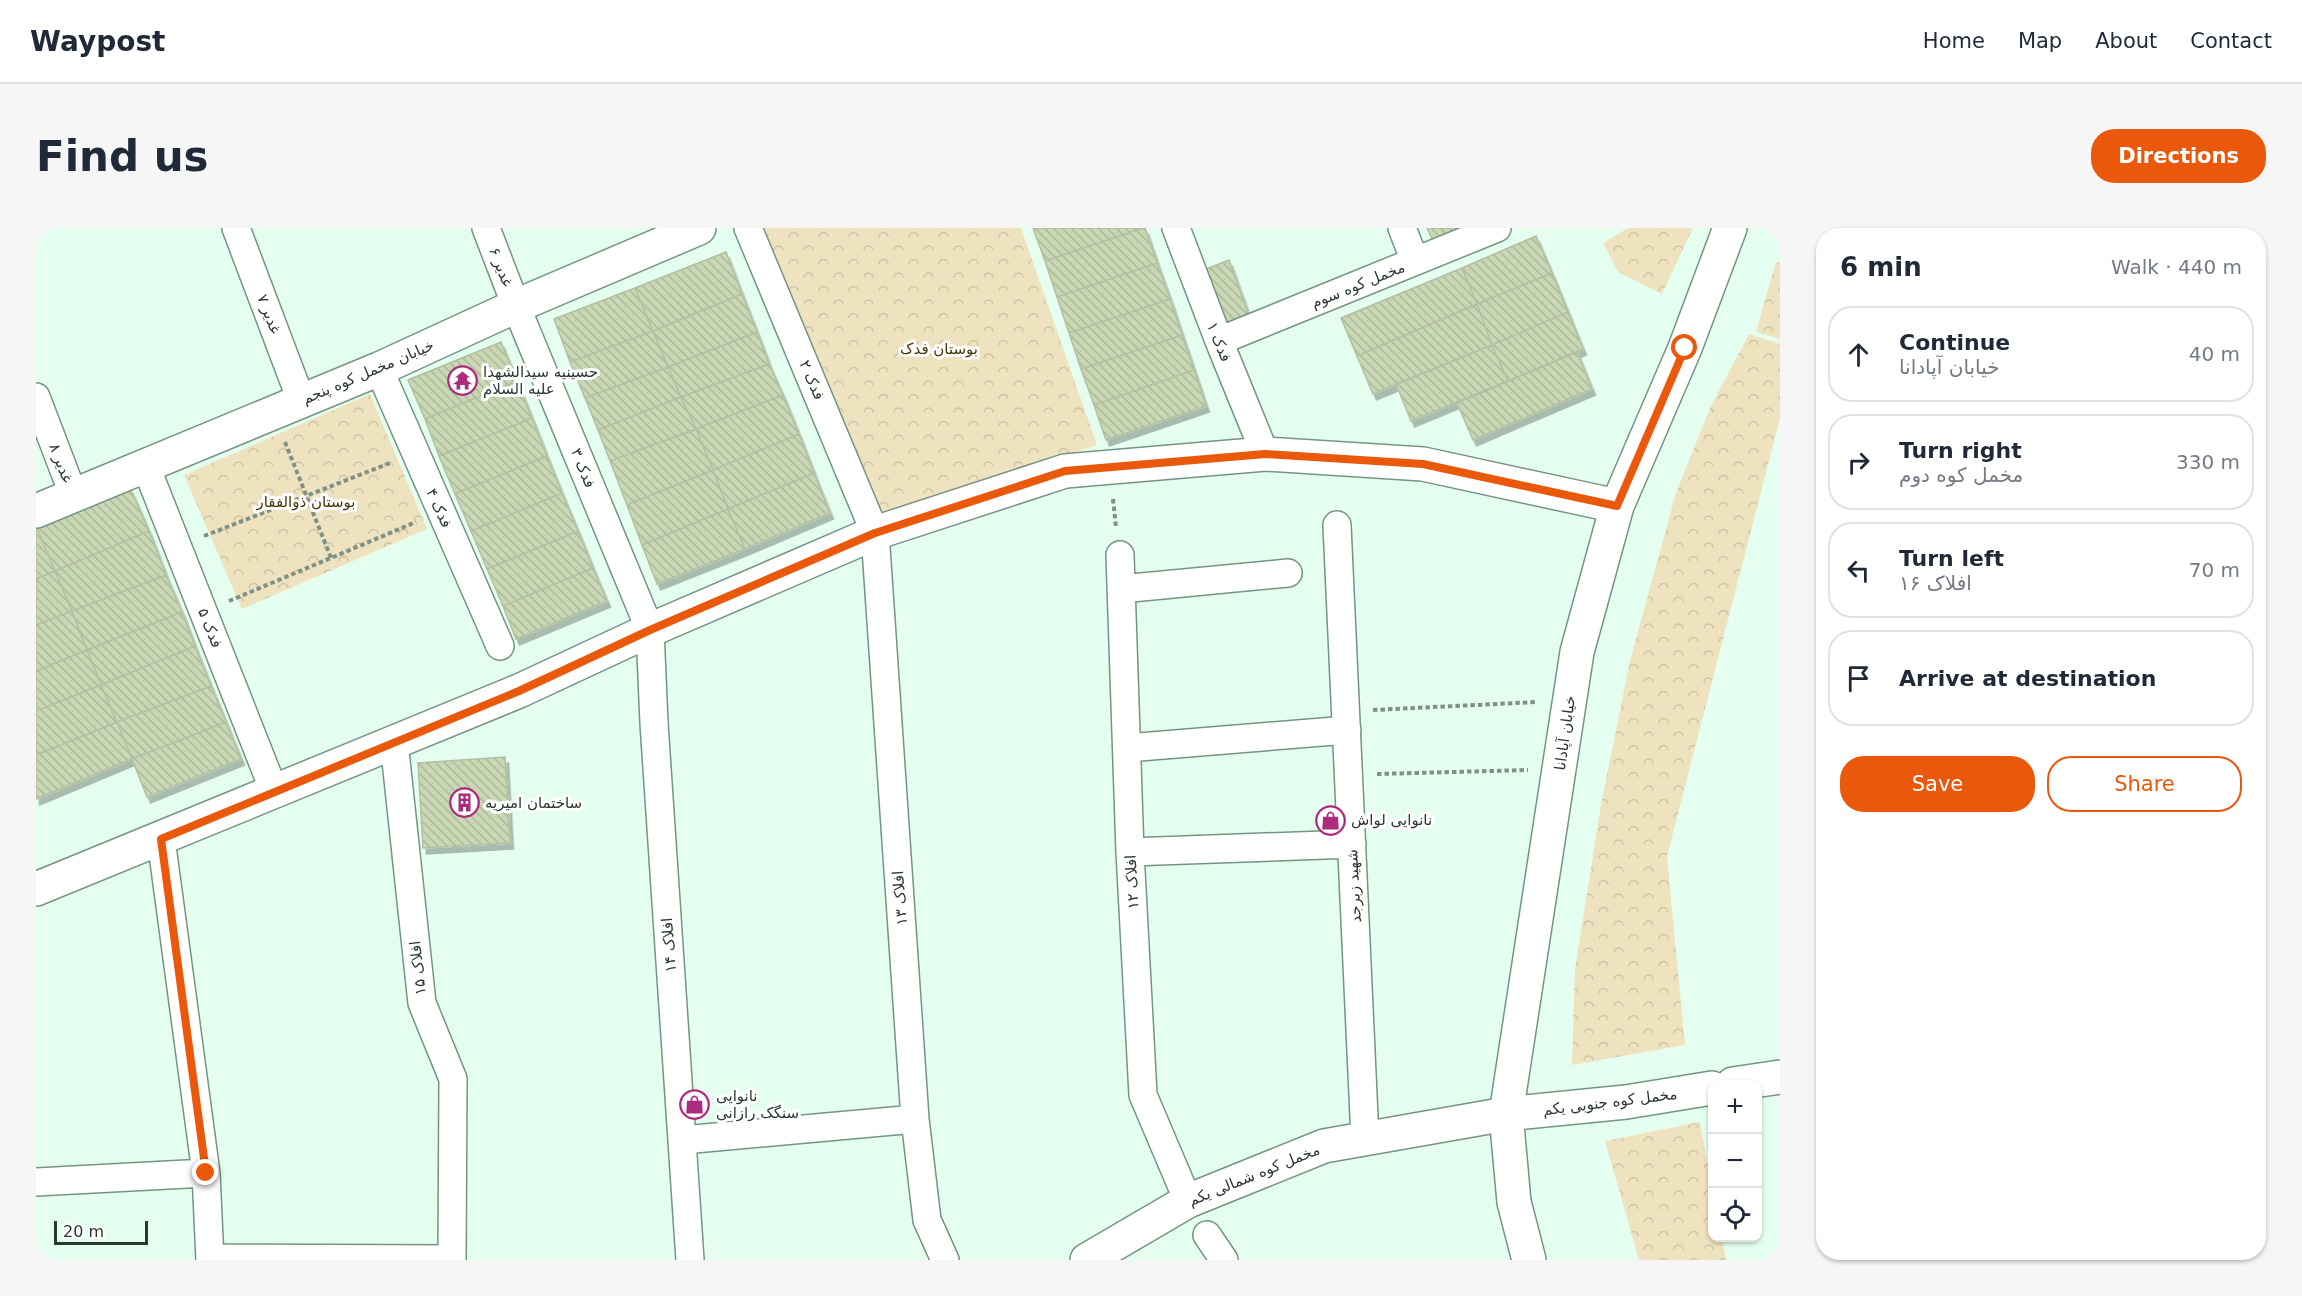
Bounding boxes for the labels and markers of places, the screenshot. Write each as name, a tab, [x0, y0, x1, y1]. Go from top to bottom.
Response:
place label: حسینیه سیدالشهدا علیه السلام	[483, 363, 598, 398]
temple icon: حسینیه سیدالشهدا علیه السلام	[446, 365, 478, 397]
building icon: ساختمان امیریه	[448, 787, 480, 819]
place label: ساختمان امیریه	[485, 794, 582, 812]
shop icon: نانوایی لواش	[1314, 804, 1346, 836]
place label: نانوایی لواش	[1351, 811, 1432, 829]
place label: نانوایی سنگک رازانی	[716, 1087, 799, 1122]
shop icon: نانوایی سنگک رازانی	[679, 1089, 711, 1121]

